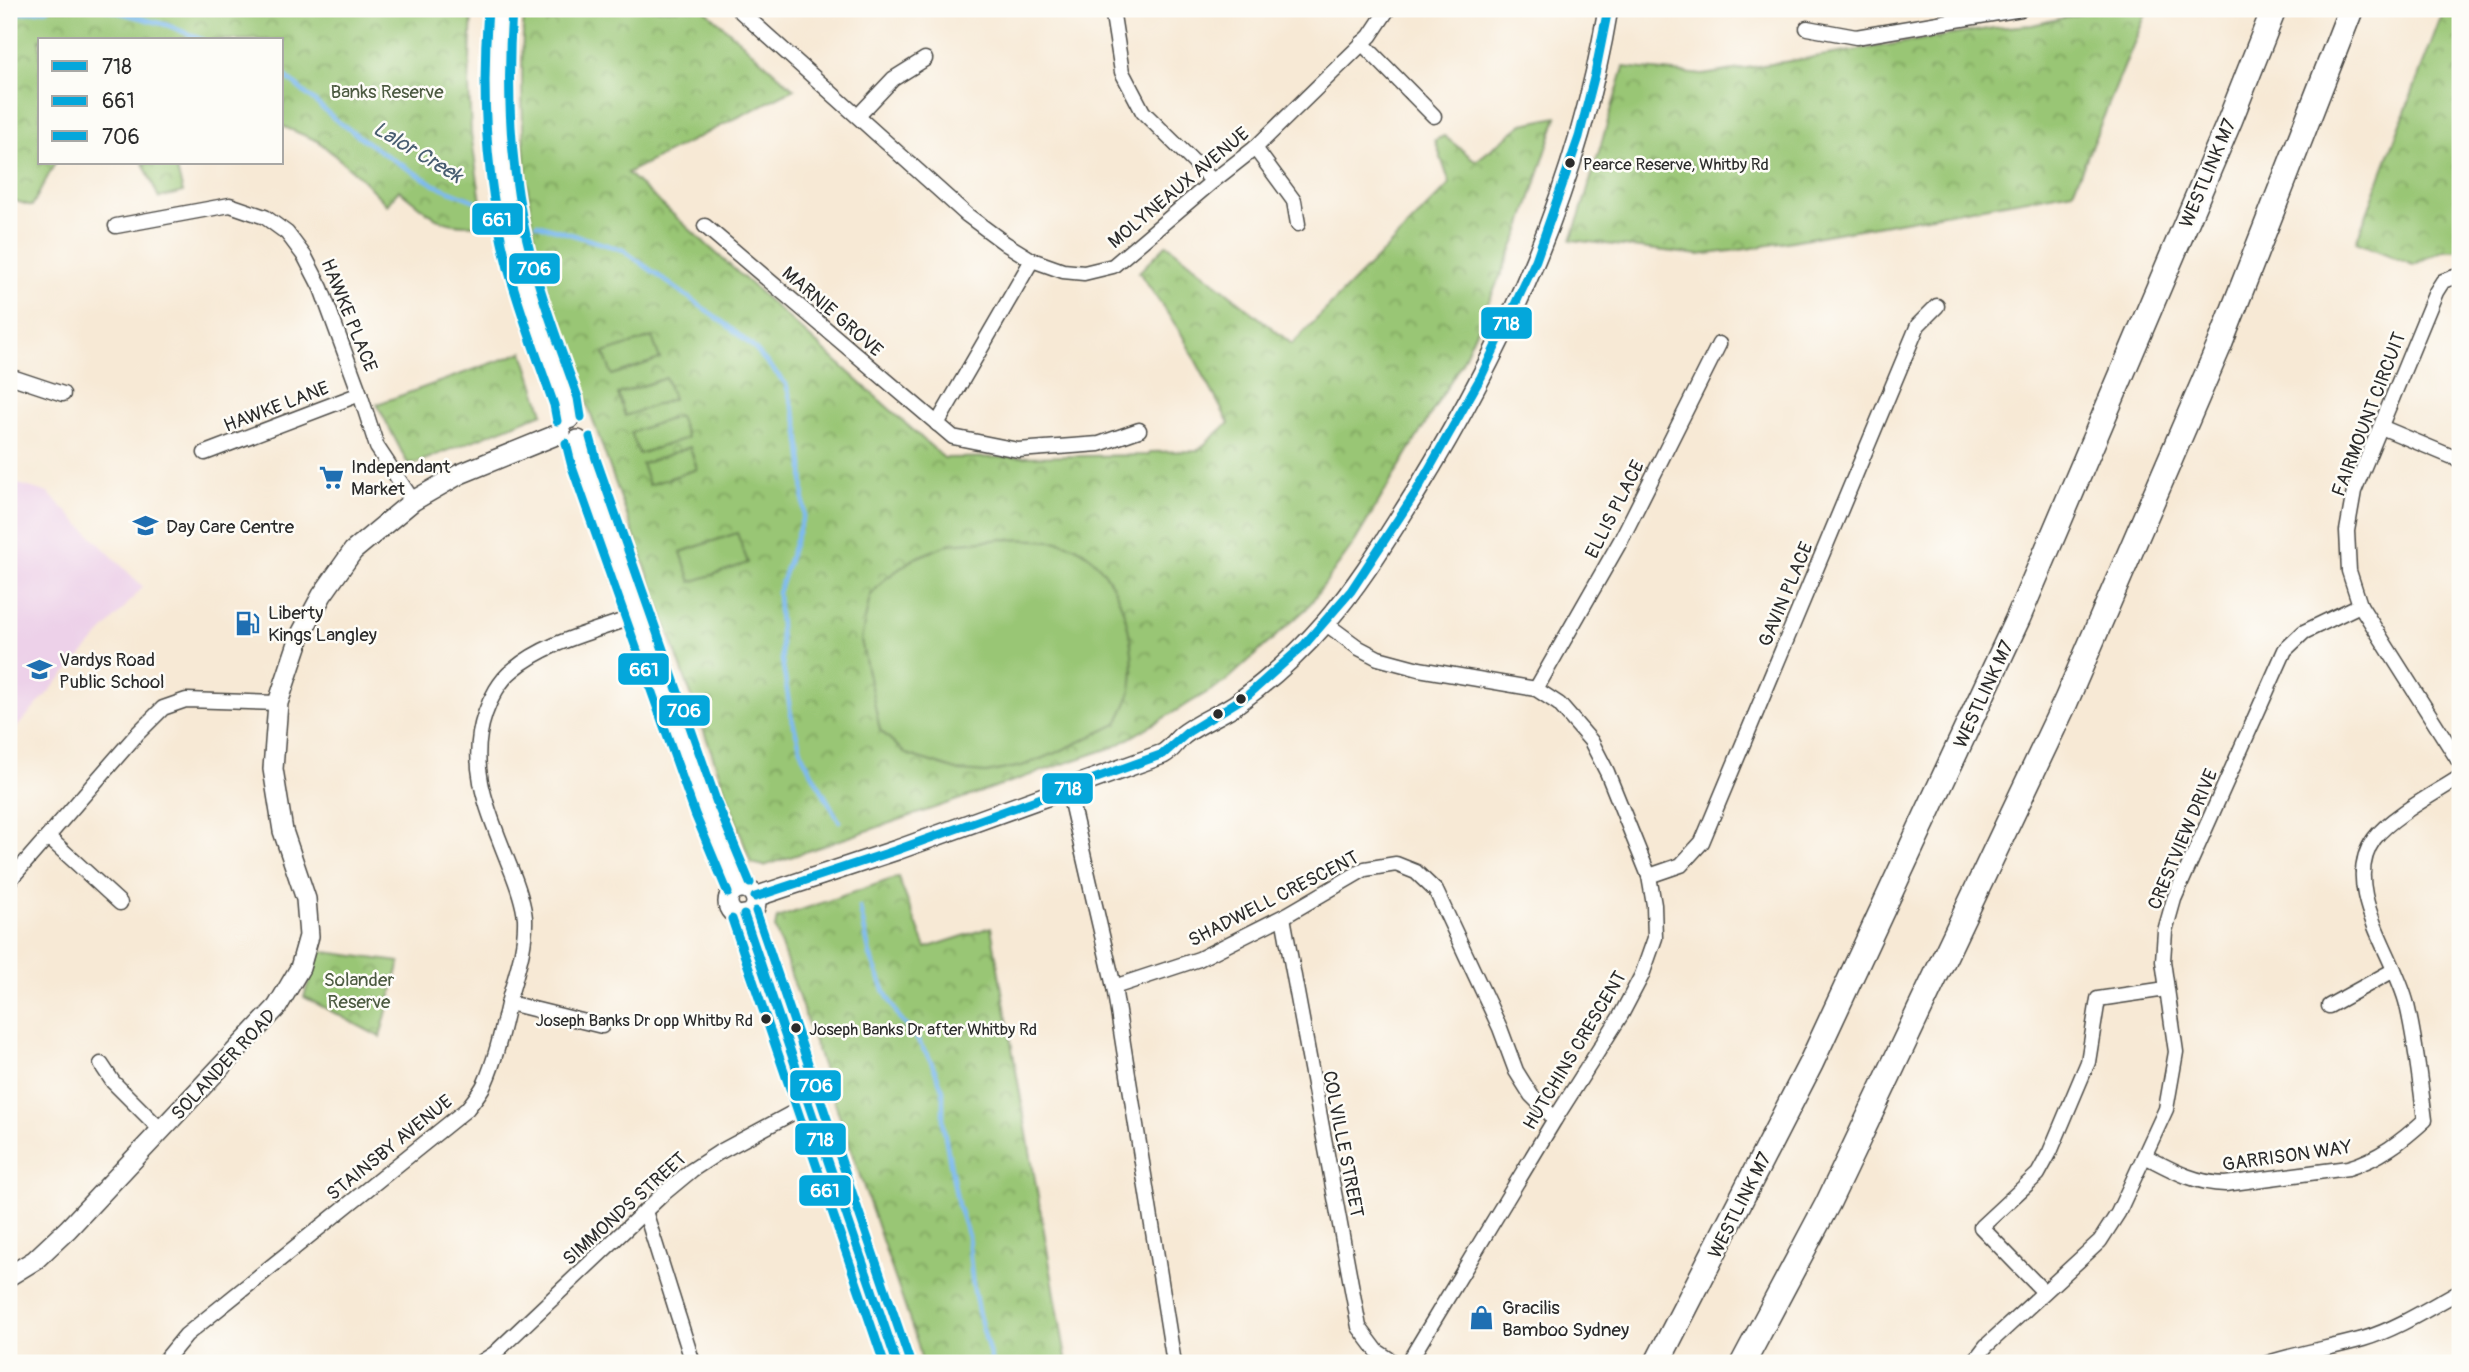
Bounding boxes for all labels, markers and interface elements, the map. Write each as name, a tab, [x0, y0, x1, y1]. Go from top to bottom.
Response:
legend	[38, 38, 284, 164]
text: 718	[102, 54, 132, 81]
park label: Banks Reserve	[330, 80, 444, 104]
text: 661	[102, 88, 135, 115]
water label: Lalor Creek	[368, 115, 469, 191]
street label: WESTLINK M7	[2174, 115, 2242, 231]
street label: MOLYNEAUX AVENUE	[1103, 122, 1254, 254]
text: 706	[102, 124, 140, 151]
place label: Pearce Reserve, Whitby Rd	[1583, 154, 1769, 175]
marker: Pearce Reserve, Whitby Rd	[1563, 156, 1577, 170]
line badge: 661	[471, 202, 524, 236]
text: 661	[482, 208, 512, 232]
line badge: 706	[508, 252, 561, 285]
street label: HAWKE PLACE	[315, 255, 383, 376]
text: 706	[517, 257, 551, 281]
street label: MARNIE GROVE	[777, 261, 888, 362]
line badge: 718	[1480, 306, 1533, 340]
text: 718	[1492, 312, 1520, 336]
street label: FAIRMOUNT CIRCUIT	[2327, 329, 2411, 500]
street label: HAWKE LANE	[220, 376, 332, 438]
place label: Independant Market	[351, 455, 451, 501]
street label: ELLIS PLACE	[1580, 456, 1650, 563]
supermarket icon: Independant Market	[317, 463, 345, 491]
school or university icon: Day Care Centre	[132, 512, 160, 540]
place label: Day Care Centre	[166, 515, 295, 539]
street label: GAVIN PLACE	[1753, 538, 1819, 650]
place label: Liberty Kings Langley	[268, 601, 377, 647]
fuel station icon: Liberty Kings Langley	[234, 609, 262, 637]
street label: WESTLINK M7	[1949, 637, 2019, 752]
place label: Vardys Road Public School	[59, 648, 165, 694]
line badge: 661	[617, 652, 670, 686]
school or university icon: Vardys Road Public School	[25, 656, 53, 684]
text: 661	[629, 658, 659, 682]
unlabelled marker	[1234, 692, 1248, 706]
line badge: 706	[658, 694, 711, 727]
text: 706	[667, 699, 701, 723]
unlabelled marker	[1211, 707, 1225, 721]
street label: CRESTVIEW DRIVE	[2142, 765, 2223, 913]
line badge: 718	[1041, 772, 1094, 805]
text: 718	[1054, 777, 1082, 801]
street label: SHADWELL CRESCENT	[1184, 846, 1363, 952]
street label: HUTCHINS CRESCENT	[1518, 967, 1632, 1134]
park label: Solander Reserve	[324, 968, 394, 1014]
street label: SOLANDER ROAD	[166, 1004, 281, 1125]
place label: Joseph Banks Dr opp Whitby Rd	[536, 1010, 753, 1031]
marker: Joseph Banks Dr opp Whitby Rd	[759, 1012, 773, 1026]
place label: Joseph Banks Dr after Whitby Rd	[809, 1019, 1037, 1040]
marker: Joseph Banks Dr after Whitby Rd	[789, 1021, 803, 1035]
line badge: 706	[789, 1069, 842, 1102]
street label: COLVILLE STREET	[1317, 1069, 1369, 1220]
text: 706	[799, 1074, 833, 1098]
street label: STAINSBY AVENUE	[322, 1089, 458, 1206]
line badge: 718	[794, 1122, 847, 1156]
text: 718	[806, 1128, 834, 1152]
street label: GARRISON WAY	[2221, 1135, 2354, 1177]
street label: SIMMONDS STREET	[558, 1147, 692, 1271]
street label: WESTLINK M7	[1703, 1148, 1777, 1263]
line badge: 661	[798, 1174, 852, 1207]
text: 661	[810, 1179, 840, 1203]
place label: Gracilis Bamboo Sydney	[1502, 1296, 1629, 1342]
shop icon: Gracilis Bamboo Sydney	[1468, 1304, 1496, 1332]

